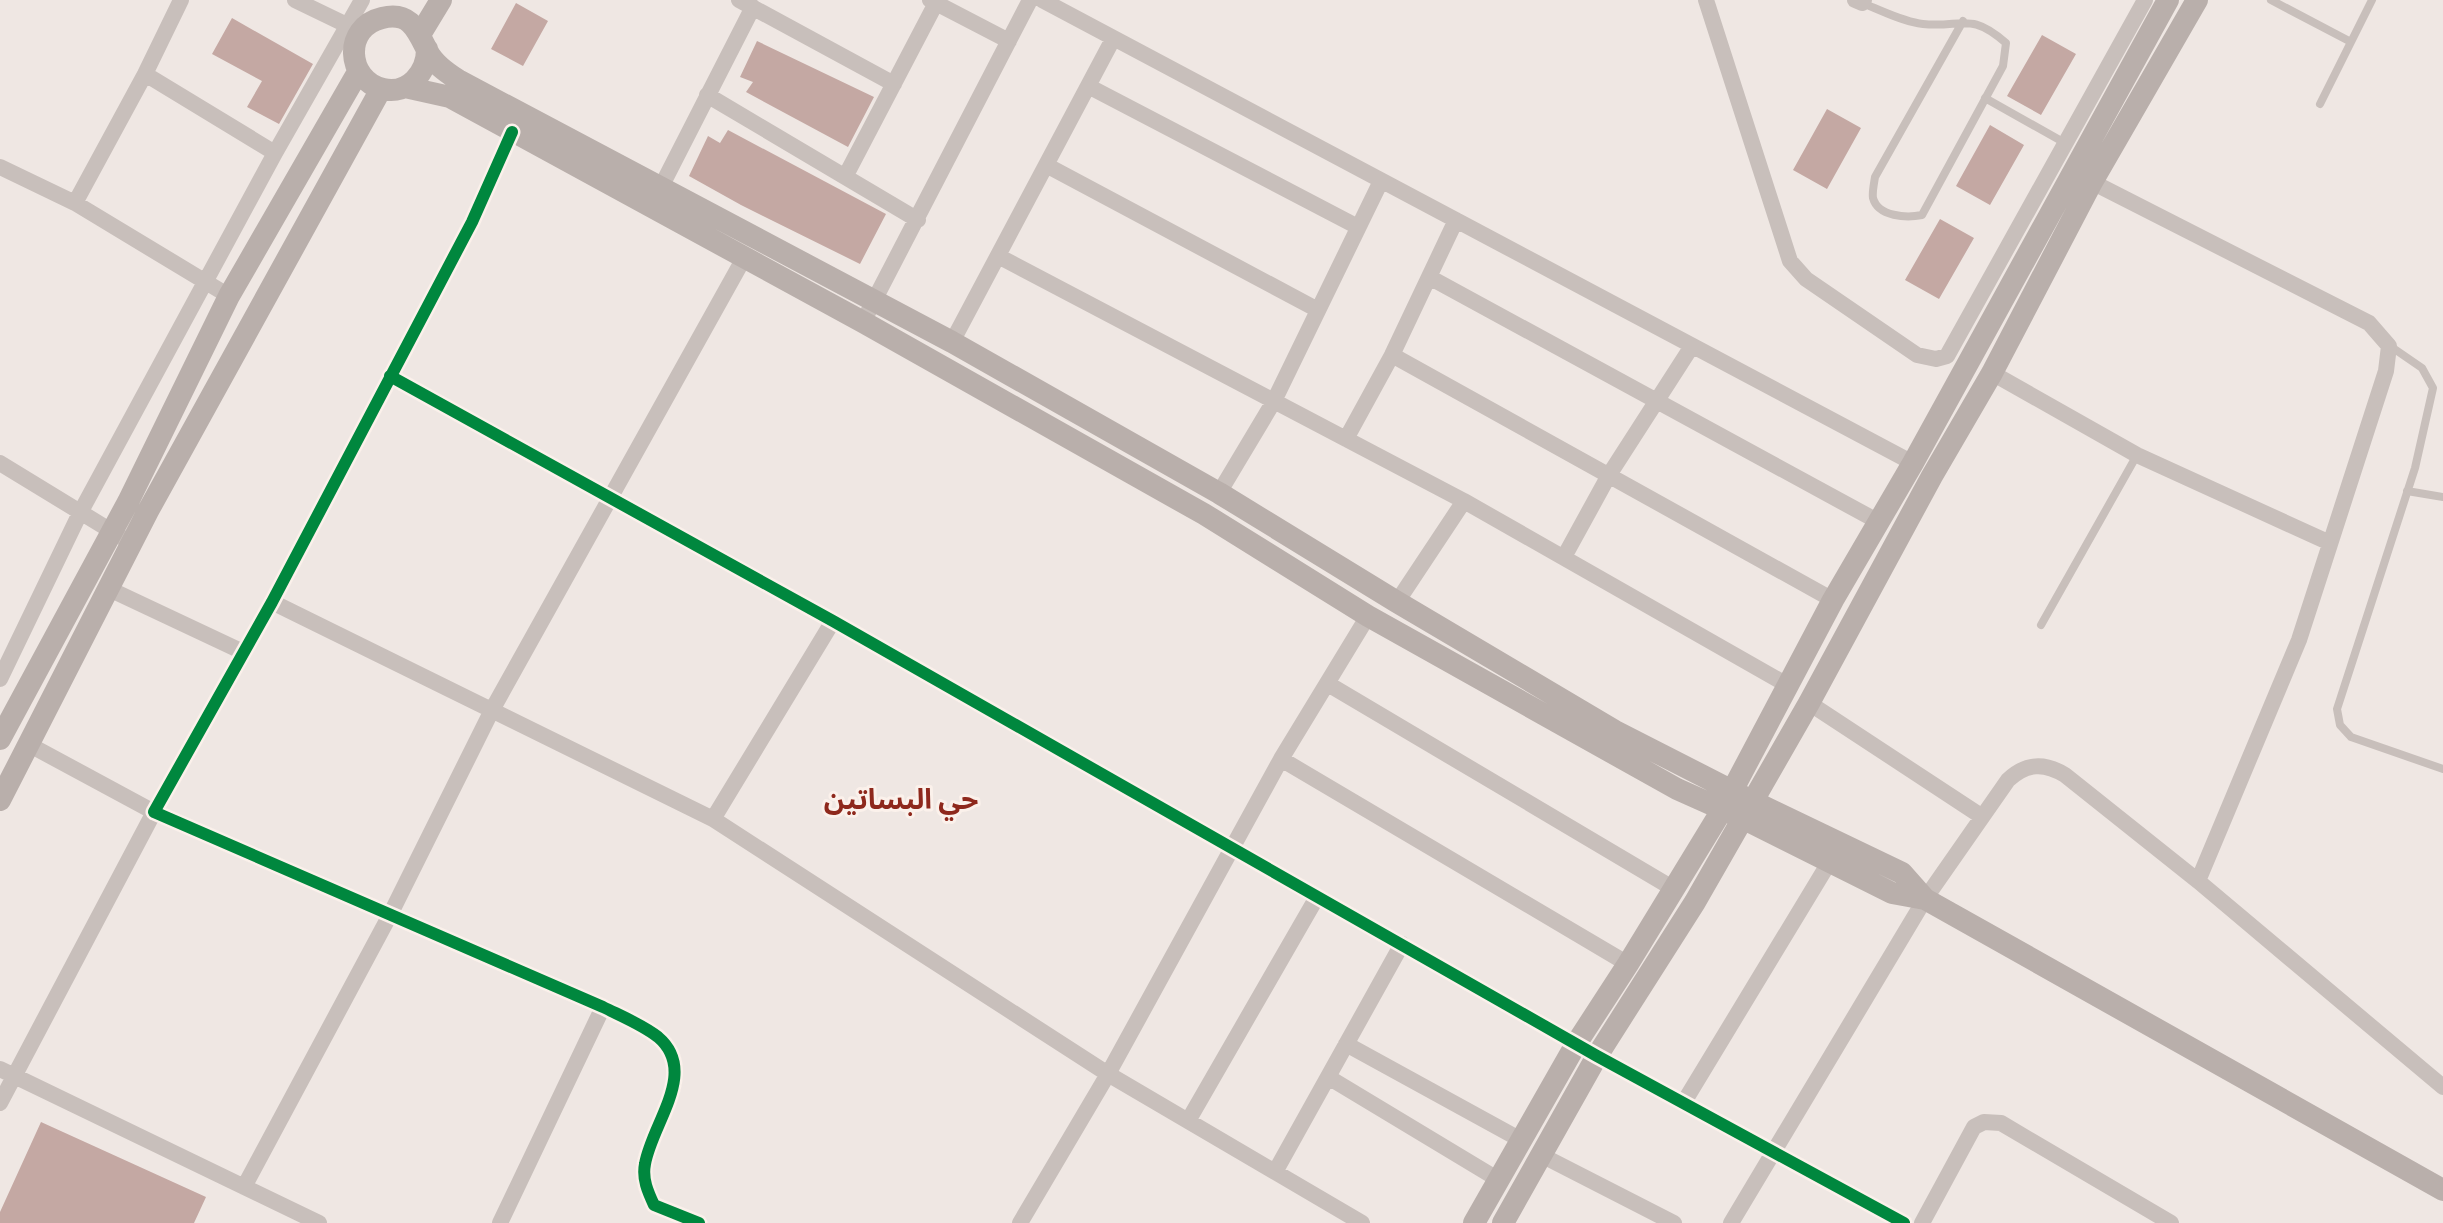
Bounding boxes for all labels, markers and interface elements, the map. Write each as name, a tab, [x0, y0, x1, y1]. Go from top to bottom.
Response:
district label: حي البساتين	[824, 782, 978, 821]

